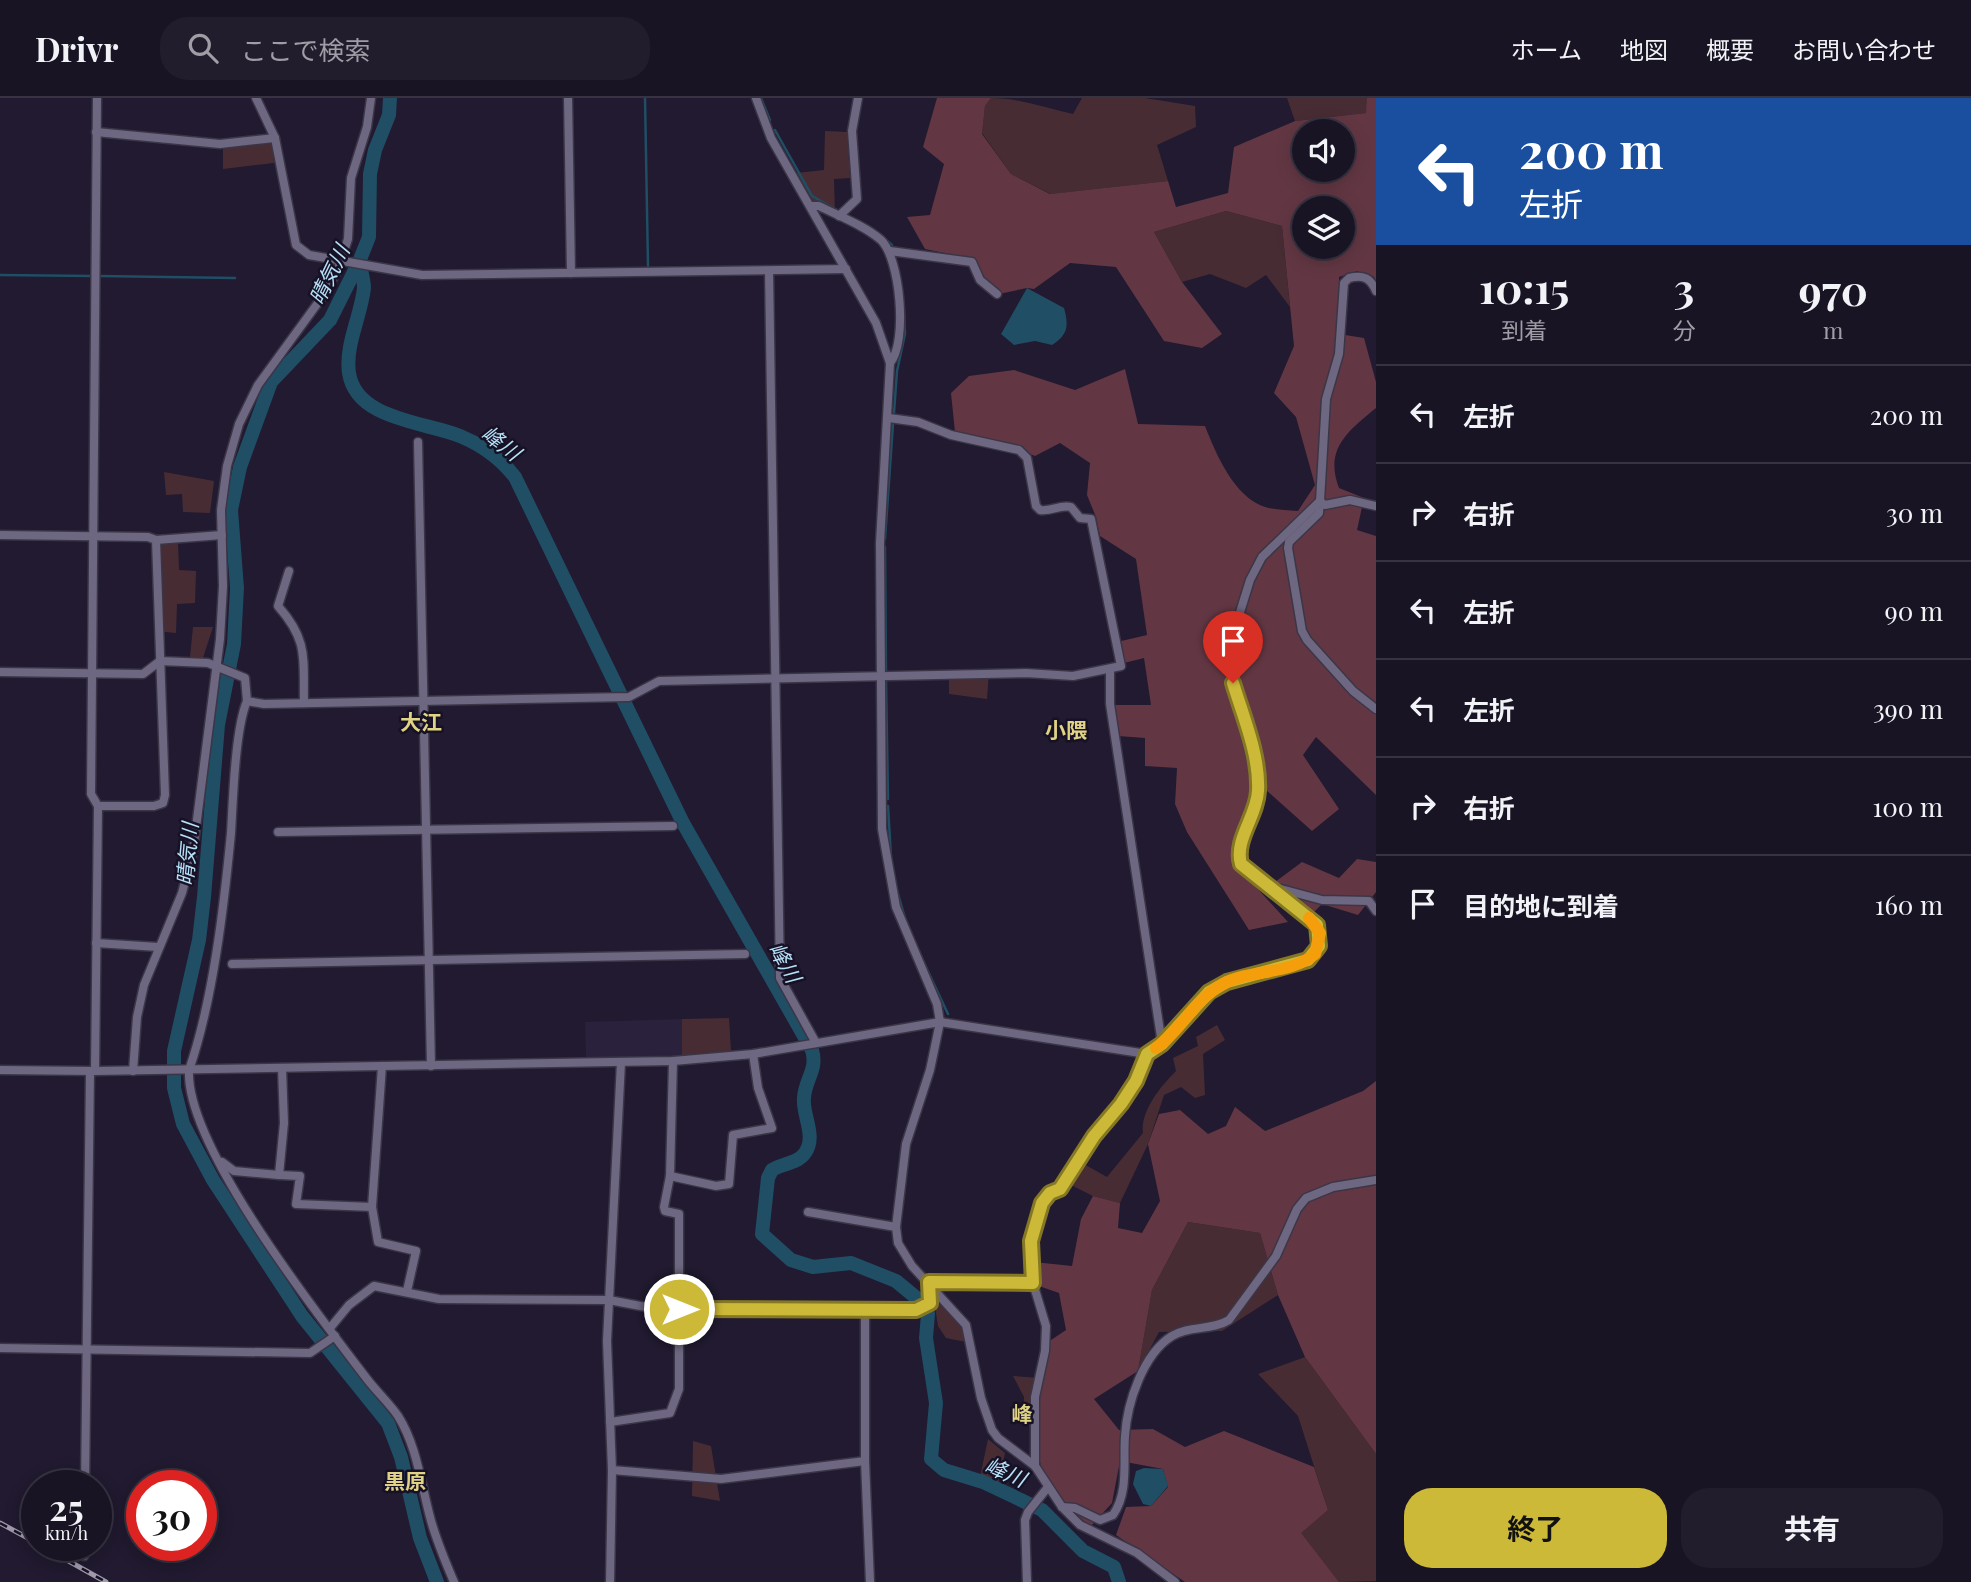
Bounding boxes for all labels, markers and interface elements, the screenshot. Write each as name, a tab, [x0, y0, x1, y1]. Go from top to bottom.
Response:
search box	[160, 17, 650, 80]
text: Drivr	[35, 26, 118, 70]
icon: search	[184, 29, 222, 67]
text: ここで検索	[240, 32, 371, 67]
text: ホーム	[1511, 33, 1582, 65]
text: 地図	[1620, 33, 1668, 65]
text: 概要	[1706, 33, 1754, 65]
text: お問い合わせ	[1792, 33, 1936, 65]
text: 200 m	[1519, 116, 1664, 181]
map controls	[1292, 119, 1355, 259]
button: sound	[1292, 119, 1355, 182]
icon: left	[1404, 126, 1495, 217]
text: 左折	[1519, 181, 1583, 224]
button: layers	[1292, 196, 1355, 259]
water label: 晴気川	[302, 238, 355, 308]
text: 10:15	[1479, 259, 1569, 315]
text: 3	[1674, 259, 1694, 315]
text: 970	[1798, 261, 1868, 317]
text: 到着	[1501, 314, 1547, 345]
text: 分	[1672, 314, 1695, 345]
text: m	[1823, 314, 1843, 345]
icon: left	[1404, 395, 1442, 433]
text: 200 m	[1870, 397, 1943, 432]
text: 左折	[1463, 398, 1515, 433]
water label: 峰川	[477, 418, 529, 467]
icon: right	[1404, 493, 1442, 531]
text: 30 m	[1886, 495, 1943, 530]
text: 右折	[1463, 496, 1515, 531]
icon: left	[1404, 591, 1442, 629]
text: 90 m	[1885, 593, 1943, 628]
text: 左折	[1463, 594, 1515, 629]
pin	[1203, 611, 1263, 683]
icon: arrive	[1214, 622, 1252, 660]
icon: left	[1404, 689, 1442, 727]
text: 390 m	[1873, 691, 1943, 726]
text: 左折	[1463, 692, 1515, 727]
district label: 大江	[400, 707, 442, 735]
district label: 小隈	[1045, 715, 1087, 743]
icon: right	[1404, 787, 1442, 825]
text: 100 m	[1873, 789, 1943, 824]
text: 右折	[1463, 790, 1515, 825]
water label: 晴気川	[169, 819, 203, 887]
icon: arrive	[1404, 885, 1442, 923]
text: 160 m	[1875, 887, 1943, 922]
text: 目的地に到着	[1463, 888, 1619, 923]
water label: 峰川	[764, 937, 809, 989]
position arrow	[642, 1272, 716, 1346]
district label: 峰	[1012, 1399, 1033, 1427]
water label: 峰川	[981, 1450, 1033, 1493]
district label: 黒原	[384, 1466, 426, 1494]
speed limit sign: 30	[126, 1470, 217, 1561]
text: 25	[49, 1483, 84, 1530]
button: 終了	[1404, 1488, 1667, 1568]
button: 共有	[1681, 1488, 1943, 1568]
text: km/h	[45, 1521, 88, 1545]

